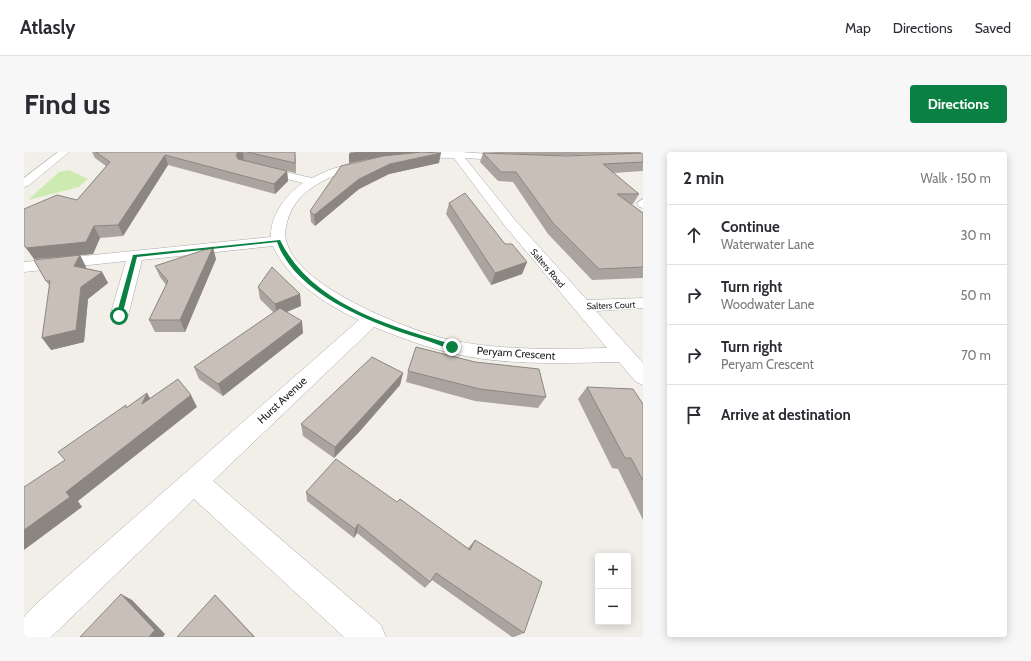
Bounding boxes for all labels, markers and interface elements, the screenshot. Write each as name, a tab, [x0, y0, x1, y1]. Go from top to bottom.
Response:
text: Atlasly	[20, 16, 76, 39]
text: Map	[845, 19, 871, 37]
text: Directions	[893, 19, 953, 37]
text: Saved	[975, 19, 1011, 37]
button: Directions	[910, 85, 1007, 123]
text: Find us	[24, 87, 110, 121]
text: 2 min	[683, 168, 724, 188]
text: Walk · 150 m	[920, 170, 991, 186]
text: Continue	[721, 218, 780, 236]
icon: ahead	[683, 224, 705, 246]
text: 30 m	[961, 227, 991, 243]
text: Waterwater Lane	[721, 236, 814, 252]
street label: Salters Road	[529, 246, 567, 290]
text: Turn right	[721, 278, 782, 296]
icon: right	[683, 284, 705, 306]
text: 50 m	[961, 287, 991, 303]
text: Woodwater Lane	[721, 296, 814, 312]
street label: Salters Court	[586, 299, 636, 311]
route start	[110, 307, 128, 325]
route end	[443, 338, 461, 356]
text: Turn right	[721, 338, 782, 356]
street label: Peryam Crescent	[476, 343, 556, 363]
icon: right	[683, 344, 705, 366]
text: 70 m	[961, 347, 991, 363]
text: Peryam Crescent	[721, 356, 814, 372]
street label: Hurst Avenue	[254, 373, 310, 426]
icon: arrive	[683, 404, 705, 426]
text: Arrive at destination	[721, 406, 851, 424]
map controls	[595, 553, 631, 625]
button: +	[595, 553, 631, 589]
button: −	[595, 589, 631, 625]

